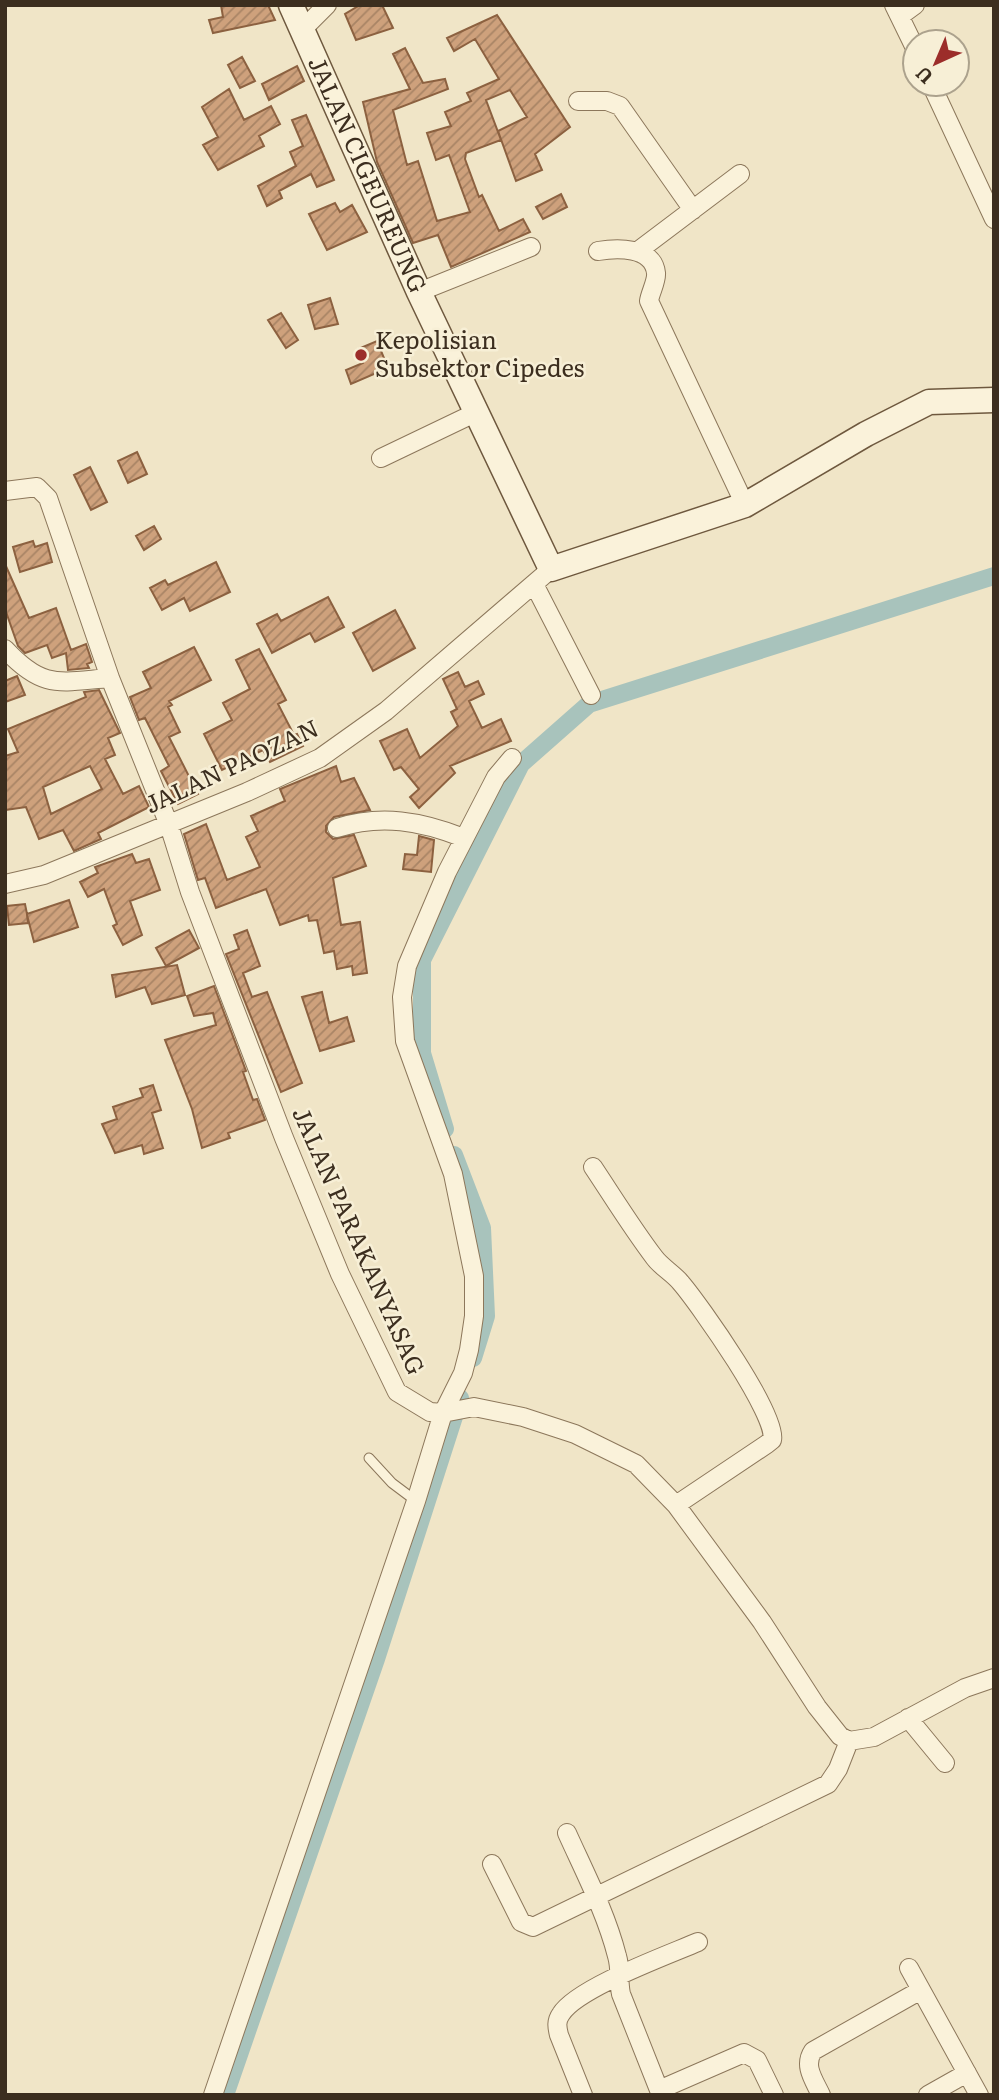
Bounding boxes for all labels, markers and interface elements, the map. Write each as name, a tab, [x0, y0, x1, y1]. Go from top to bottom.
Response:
north arrow	[901, 28, 971, 98]
street label: JALAN CIGEUREUNG	[301, 50, 437, 298]
text: U	[908, 61, 939, 91]
place label: Kepolisian Subsektor Cipedes	[375, 321, 585, 384]
marker: Kepolisian Subsektor Cipedes	[353, 347, 369, 363]
street label: JALAN PAOZAN	[138, 709, 324, 820]
street label: JALAN PARAKANYASAG	[285, 1100, 435, 1379]

